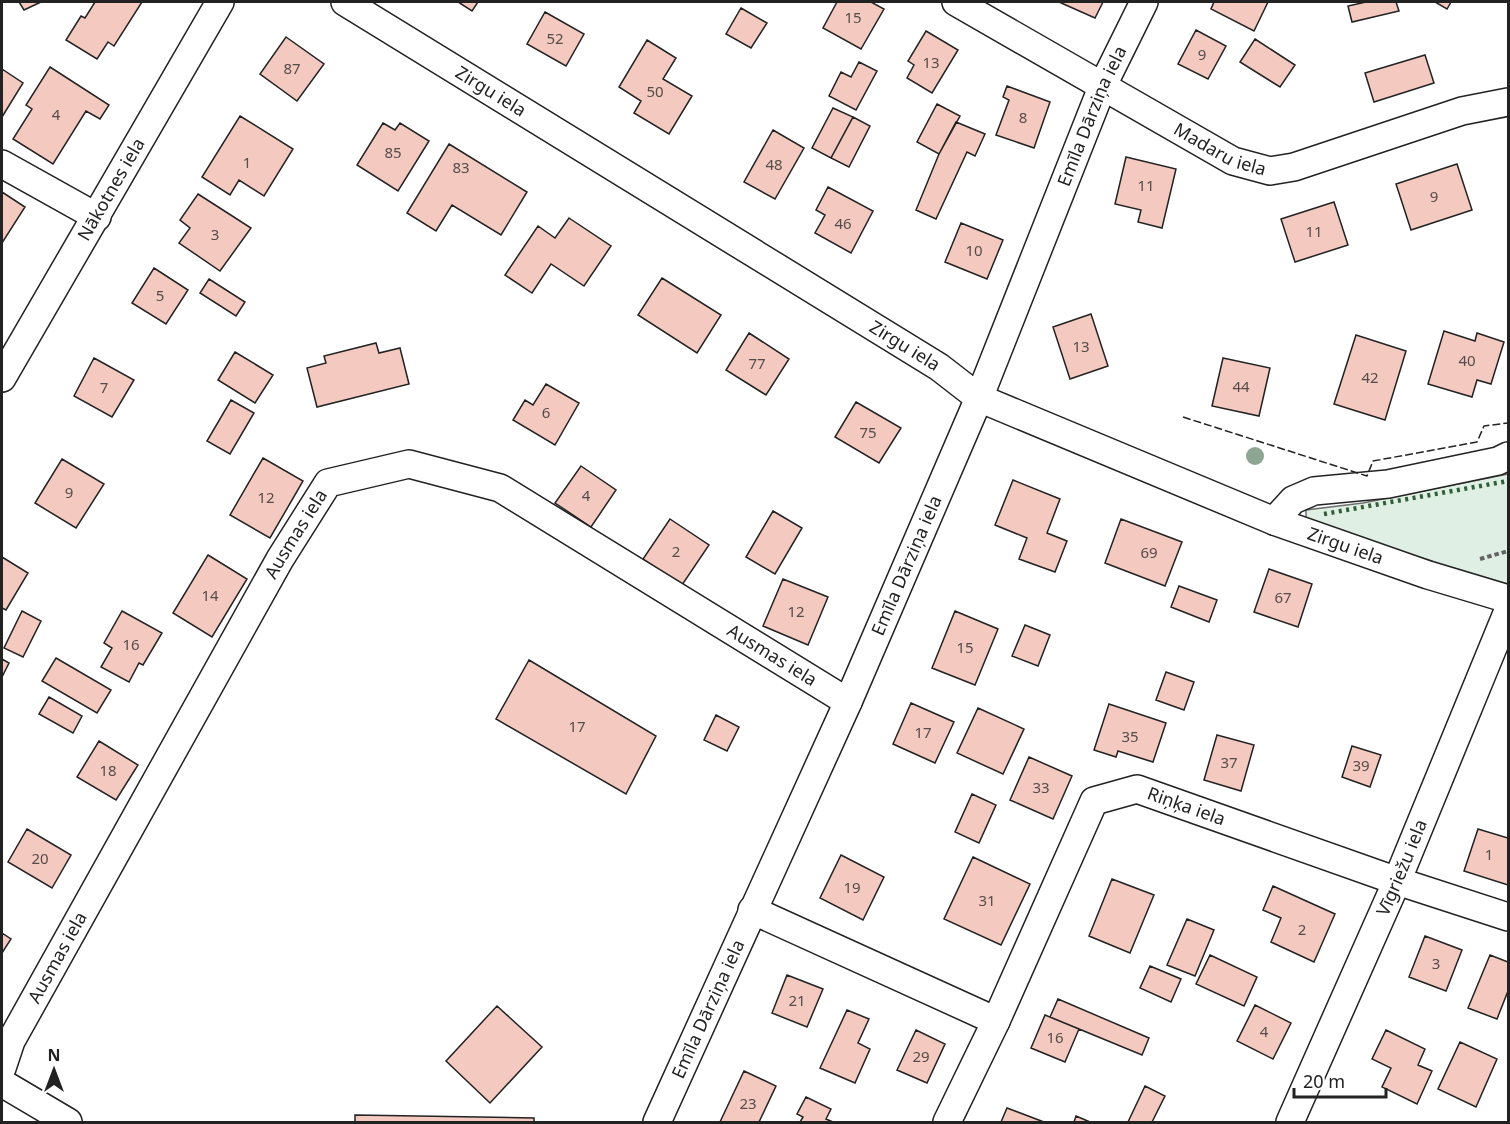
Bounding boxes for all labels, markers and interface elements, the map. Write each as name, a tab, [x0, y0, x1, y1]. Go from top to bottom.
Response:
house number: 15	[844, 7, 862, 27]
house number: 52	[546, 28, 564, 48]
street label: Emīla Dārziņa iela	[1051, 42, 1131, 190]
house number: 9	[1198, 44, 1206, 64]
house number: 13	[922, 52, 940, 72]
house number: 87	[283, 58, 301, 78]
street label: Zirgu iela	[451, 60, 531, 121]
house number: 50	[646, 81, 664, 101]
house number: 4	[52, 104, 61, 124]
house number: 8	[1019, 107, 1027, 127]
street label: Madaru iela	[1170, 117, 1269, 180]
street label: Nākotnes iela	[71, 133, 150, 245]
house number: 85	[384, 142, 402, 162]
house number: 1	[243, 152, 251, 172]
house number: 48	[765, 154, 783, 174]
house number: 83	[452, 157, 470, 177]
house number: 11	[1137, 175, 1155, 195]
house number: 9	[1430, 186, 1438, 206]
house number: 46	[834, 213, 852, 233]
house number: 11	[1305, 221, 1323, 241]
house number: 3	[211, 224, 219, 244]
house number: 10	[965, 240, 983, 260]
house number: 5	[156, 285, 164, 305]
street label: Zirgu iela	[865, 314, 945, 376]
house number: 13	[1072, 336, 1090, 356]
house number: 40	[1458, 350, 1476, 370]
house number: 77	[748, 353, 766, 373]
house number: 42	[1361, 367, 1379, 387]
house number: 44	[1232, 376, 1250, 396]
house number: 7	[100, 377, 108, 397]
house number: 6	[542, 402, 550, 422]
house number: 75	[859, 422, 877, 442]
house number: 9	[65, 482, 73, 502]
street label: Ausmas iela	[258, 484, 332, 583]
house number: 4	[582, 485, 591, 505]
house number: 12	[257, 487, 275, 507]
street label: Emīla Dārziņa iela	[865, 491, 947, 639]
street label: Zirgu iela	[1305, 521, 1387, 569]
house number: 2	[672, 541, 680, 561]
house number: 69	[1140, 542, 1158, 562]
house number: 14	[201, 585, 219, 605]
house number: 67	[1274, 587, 1292, 607]
house number: 12	[787, 601, 805, 621]
street label: Ausmas iela	[723, 618, 822, 691]
house number: 16	[122, 634, 140, 654]
house number: 15	[956, 637, 974, 657]
house number: 17	[568, 716, 586, 736]
house number: 17	[914, 722, 932, 742]
house number: 35	[1121, 726, 1139, 746]
house number: 37	[1220, 752, 1238, 772]
house number: 39	[1352, 755, 1370, 775]
house number: 18	[99, 760, 117, 780]
house number: 33	[1032, 777, 1050, 797]
street label: Riņķa iela	[1144, 781, 1229, 830]
street label: Vīgriežu iela	[1370, 815, 1432, 919]
house number: 1	[1485, 844, 1493, 864]
house number: 20	[31, 848, 49, 868]
house number: 19	[843, 877, 861, 897]
house number: 31	[978, 890, 996, 910]
street label: Ausmas iela	[22, 907, 92, 1007]
house number: 2	[1298, 919, 1306, 939]
street label: Emīla Dārziņa iela	[665, 935, 749, 1082]
house number: 3	[1432, 953, 1440, 973]
house number: 21	[788, 990, 806, 1010]
house number: 4	[1260, 1021, 1269, 1041]
house number: 16	[1046, 1027, 1064, 1047]
north arrow	[24, 1040, 84, 1100]
text: N	[47, 1044, 61, 1066]
house number: 29	[912, 1046, 930, 1066]
scale bar	[1294, 1061, 1386, 1099]
text: 20 m	[1303, 1069, 1345, 1093]
house number: 23	[739, 1093, 757, 1113]

